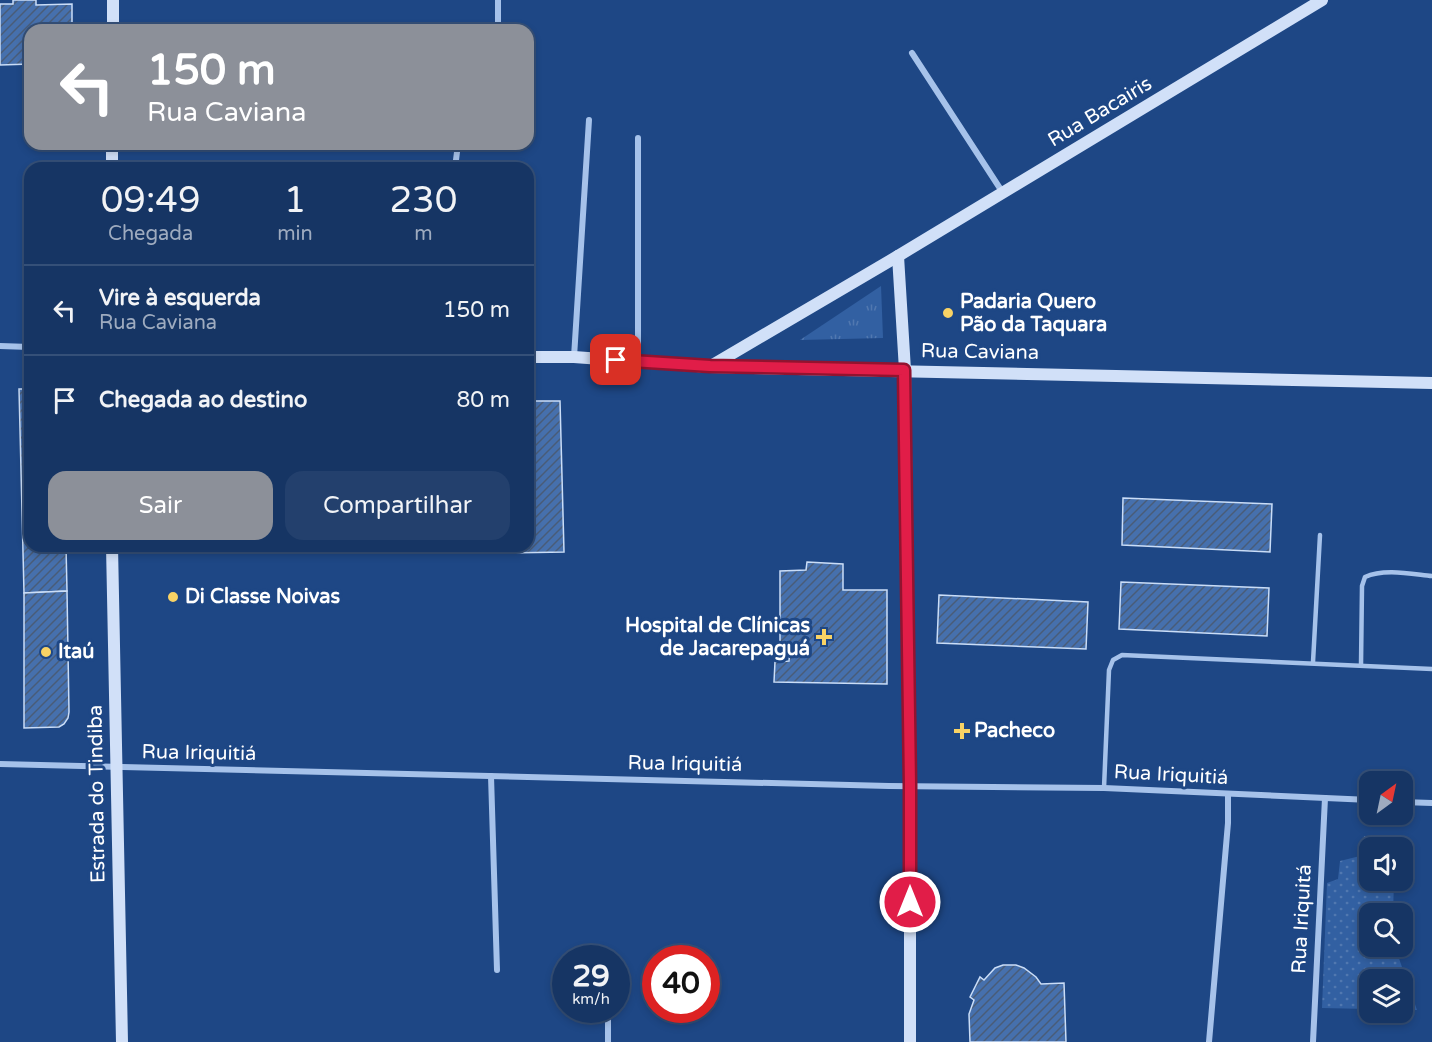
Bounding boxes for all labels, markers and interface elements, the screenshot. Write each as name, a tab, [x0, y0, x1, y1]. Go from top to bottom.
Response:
text: 150 m	[147, 45, 276, 96]
icon: left	[48, 48, 126, 126]
street label: Rua Bacairis	[1044, 72, 1156, 152]
text: Rua Caviana	[147, 96, 306, 129]
text: 09:49	[101, 179, 201, 222]
text: 1	[284, 179, 306, 222]
text: 230	[389, 179, 457, 222]
text: Chegada	[108, 222, 193, 246]
text: min	[277, 222, 313, 246]
text: m	[414, 222, 433, 246]
text: Vire à esquerda	[99, 285, 261, 311]
place label: Padaria Quero Pão da Taquara	[960, 290, 1107, 337]
icon: left	[48, 294, 81, 327]
text: 150 m	[443, 297, 510, 323]
marker: Padaria Quero Pão da Taquara	[941, 306, 955, 320]
text: Rua Caviana	[99, 311, 217, 335]
pin	[590, 334, 641, 385]
street label: Rua Caviana	[921, 339, 1039, 365]
icon: arrive	[599, 343, 632, 376]
icon: arrive	[48, 384, 81, 417]
text: Chegada ao destino	[99, 387, 307, 413]
text: 80 m	[456, 387, 510, 413]
button: Sair	[48, 471, 273, 540]
button: Compartilhar	[285, 471, 510, 540]
place label: Di Classe Noivas	[185, 585, 340, 609]
marker: Di Classe Noivas	[166, 590, 180, 604]
place label: Hospital de Clínicas de Jacarepaguá	[625, 614, 810, 661]
marker: Hospital de Clínicas de Jacarepaguá	[815, 628, 833, 646]
place label: Itaú	[58, 640, 94, 664]
marker: Itaú	[39, 645, 53, 659]
street label: Estrada do Tindiba	[83, 705, 111, 883]
place label: Pacheco	[974, 719, 1055, 743]
marker: Pacheco	[955, 724, 969, 738]
street label: Rua Iriquitiá	[141, 740, 257, 766]
street label: Rua Iriquitiá	[627, 751, 743, 777]
street label: Rua Iriquitiá	[1113, 760, 1229, 790]
north arrow	[1359, 771, 1413, 825]
map controls	[1359, 771, 1413, 1023]
button: sound	[1359, 837, 1413, 891]
street label: Rua Iriquitá	[1287, 864, 1317, 974]
position arrow	[878, 870, 942, 934]
button: search	[1359, 903, 1413, 957]
speed limit sign: 40	[642, 945, 720, 1023]
text: 29	[572, 958, 610, 995]
button: layers	[1359, 969, 1413, 1023]
text: km/h	[572, 990, 610, 1008]

